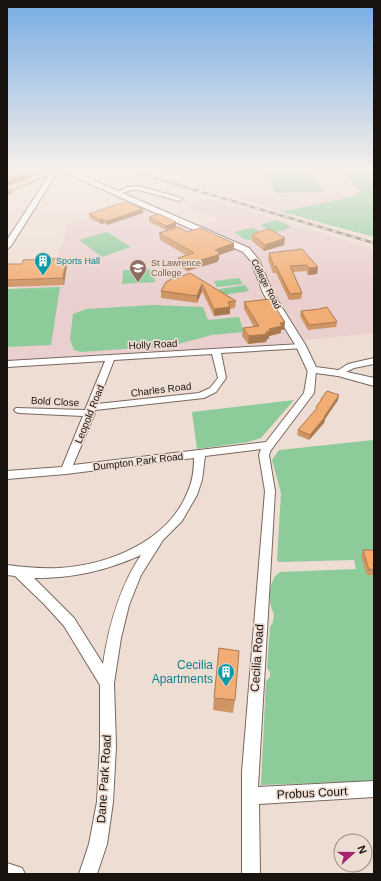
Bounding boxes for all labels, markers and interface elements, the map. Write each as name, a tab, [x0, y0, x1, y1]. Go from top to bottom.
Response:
building icon: Sports Hall	[33, 251, 53, 276]
place label: Sports Hall	[56, 256, 100, 266]
street label: College Road	[249, 257, 283, 311]
school or university icon: St Lawrence College	[128, 258, 148, 283]
place label: St Lawrence College	[151, 258, 201, 278]
street label: Holly Road	[128, 338, 178, 351]
street label: Charles Road	[130, 380, 192, 399]
street label: Leopold Road	[73, 383, 106, 445]
street label: Bold Close	[31, 395, 80, 408]
street label: Dumpton Park Road	[92, 451, 184, 472]
street label: Cecilia Road	[248, 624, 266, 692]
place label: Cecilia Apartments	[152, 658, 213, 686]
building icon: Cecilia Apartments	[216, 662, 236, 687]
street label: Dane Park Road	[94, 734, 114, 824]
street label: Probus Court	[276, 784, 348, 802]
north arrow	[333, 833, 373, 873]
text: N	[355, 844, 369, 855]

